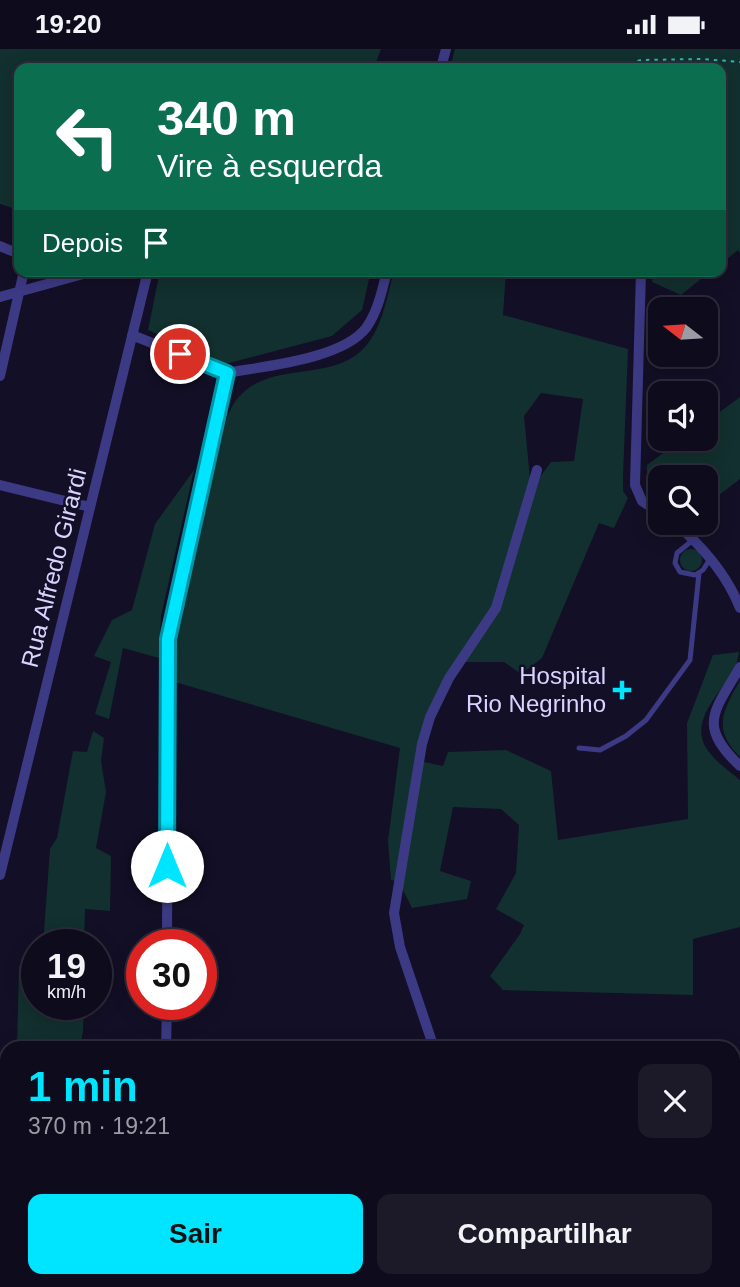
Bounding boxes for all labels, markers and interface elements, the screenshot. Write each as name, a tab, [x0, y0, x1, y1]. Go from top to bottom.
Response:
text: 19:20	[35, 9, 102, 39]
icon: left	[42, 91, 133, 182]
text: 340 m	[157, 91, 296, 145]
text: Vire à esquerda	[157, 148, 382, 184]
icon: arrive	[137, 224, 175, 262]
text: Depois	[42, 228, 123, 258]
north arrow	[648, 297, 718, 367]
map controls	[648, 297, 718, 535]
pin	[150, 324, 210, 384]
icon: arrive	[161, 335, 199, 373]
button: sound	[648, 381, 718, 451]
button: search	[648, 465, 718, 535]
street label: Rua Alfredo Girardi	[16, 466, 91, 670]
place label: Hospital Rio Negrinho	[466, 662, 606, 717]
marker: Hospital Rio Negrinho	[612, 680, 632, 700]
position arrow	[130, 829, 204, 903]
speed limit sign: 30	[126, 929, 217, 1020]
text: 19	[47, 946, 86, 985]
text: km/h	[47, 982, 86, 1002]
text: 1 min	[28, 1063, 138, 1110]
button: close	[638, 1064, 712, 1138]
text: 370 m · 19:21	[28, 1113, 170, 1139]
button: Sair	[28, 1194, 363, 1274]
button: Compartilhar	[377, 1194, 712, 1274]

